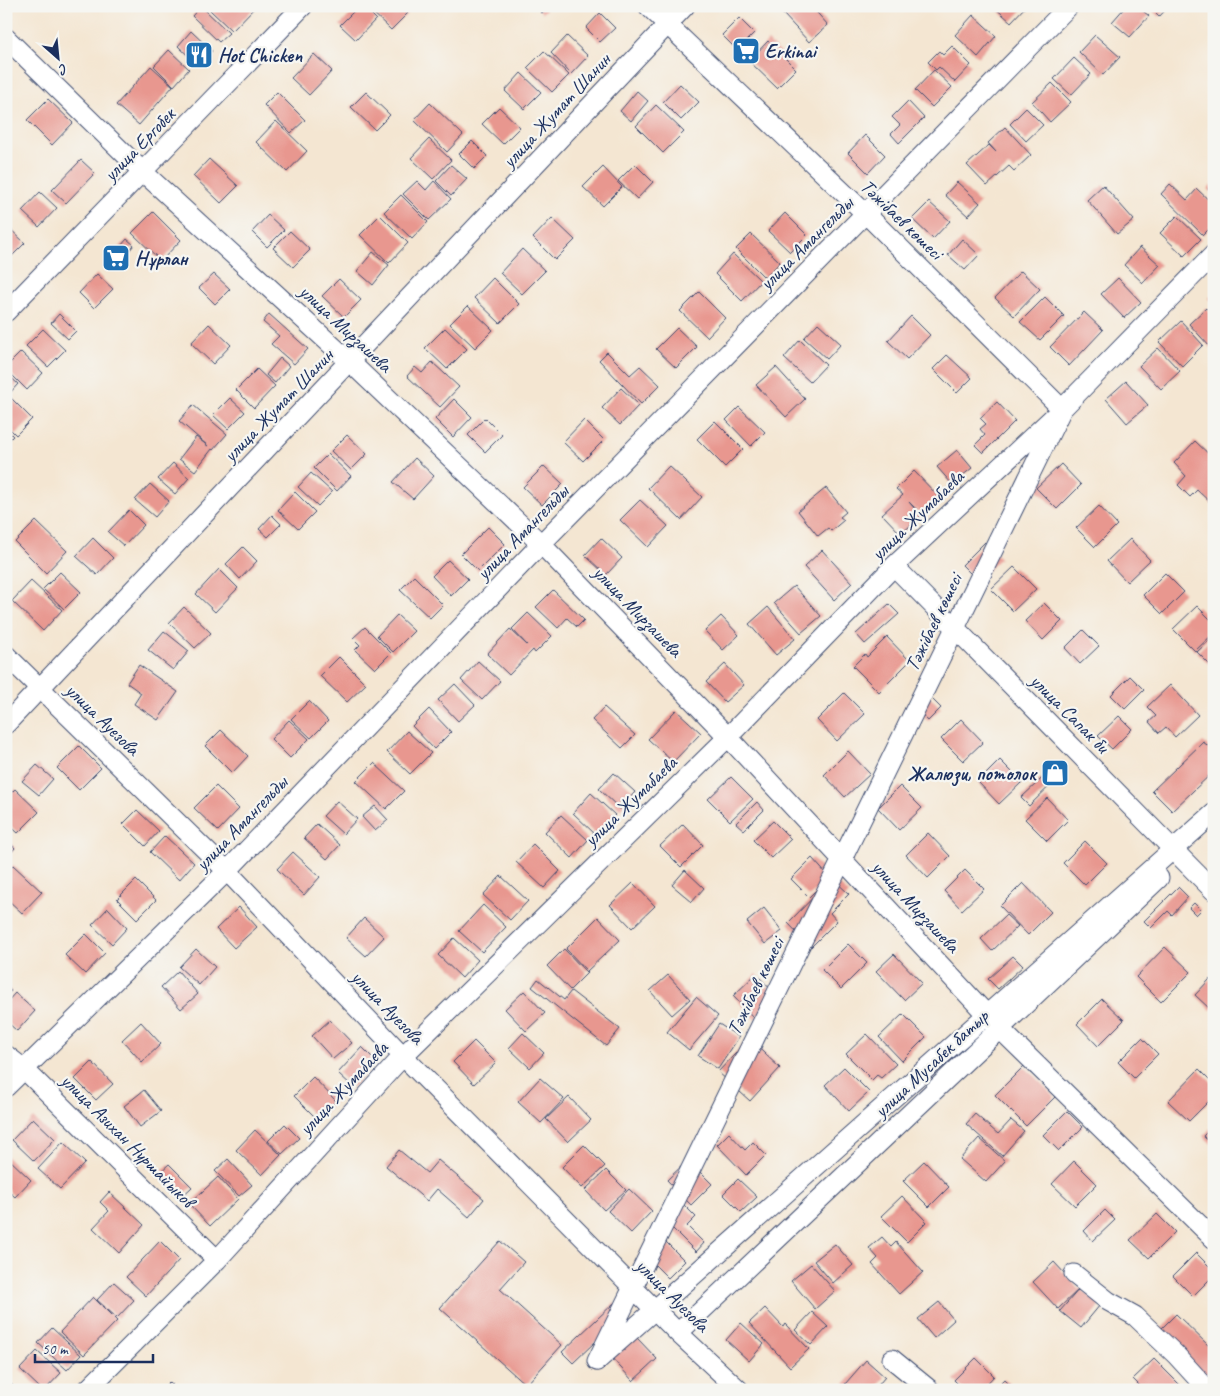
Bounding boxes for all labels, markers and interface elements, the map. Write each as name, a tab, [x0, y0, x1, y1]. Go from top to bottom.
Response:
north arrow	[32, 32, 82, 82]
supermarket icon: Erkinai	[731, 36, 761, 66]
place label: Erkinai	[765, 39, 819, 64]
restaurant icon: Hot Chicken	[184, 40, 214, 70]
place label: Hot Chicken	[218, 43, 303, 68]
street label: улица Жумат Шанин	[496, 46, 617, 174]
text: С	[55, 60, 71, 79]
street label: улица Ергобек	[97, 101, 182, 187]
street label: Тәжібаев көшесі	[855, 174, 950, 267]
street label: улица Амангельды	[753, 190, 860, 296]
supermarket icon: Нұрлан	[101, 243, 131, 273]
place label: Нұрлан	[135, 246, 190, 271]
street label: улица Мирзашева	[293, 278, 398, 379]
street label: улица Жумат Шанин	[217, 342, 340, 468]
street label: улица Жумабаева	[865, 463, 970, 567]
street label: улица Амангельды	[470, 479, 575, 586]
street label: улица Мирзашева	[586, 560, 688, 664]
street label: Тәжібаев көшесі	[899, 567, 969, 675]
street label: улица Сапак би	[1024, 668, 1116, 760]
street label: улица Ауезова	[59, 677, 146, 762]
street label: улица Жумабаева	[578, 749, 683, 853]
shop icon: Жалюзи, потолок	[1040, 758, 1070, 788]
place label: Жалюзи, потолок	[908, 761, 1038, 787]
street label: улица Амангельды	[189, 770, 294, 877]
street label: улица Мирзашева	[865, 854, 966, 960]
street label: Тәжібаев көшесі	[721, 931, 791, 1039]
street label: улица Ауезова	[345, 964, 430, 1051]
street label: улица Мусабек батыр	[868, 1003, 995, 1123]
street label: улица Жумабаева	[293, 1035, 395, 1141]
street label: улица Азихан Нуршайыков	[55, 1068, 202, 1215]
street label: улица Ауезова	[630, 1253, 716, 1338]
scale bar	[35, 1331, 152, 1363]
text: 50 m	[42, 1340, 69, 1359]

